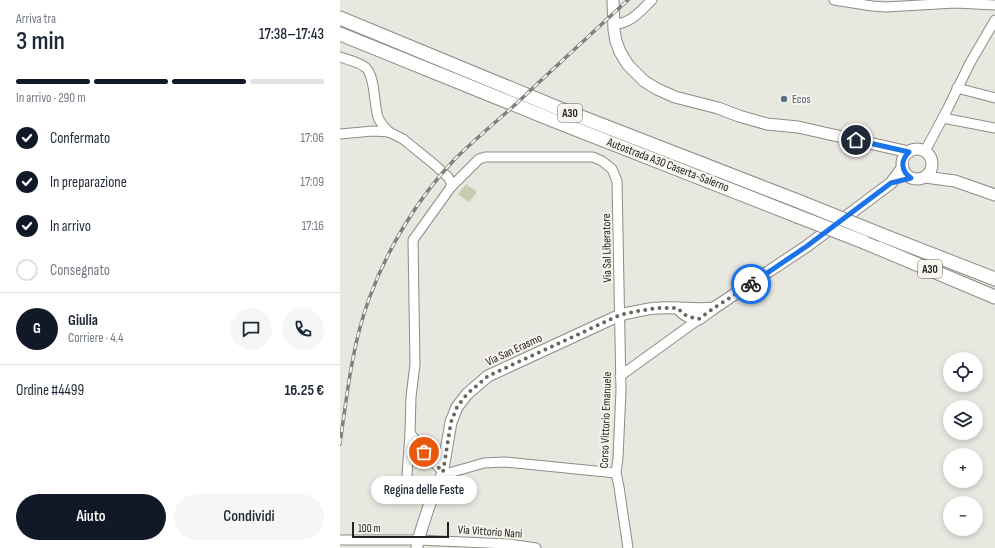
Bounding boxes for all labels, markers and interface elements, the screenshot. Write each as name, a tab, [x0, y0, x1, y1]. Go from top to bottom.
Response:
text: Arriva tra	[16, 11, 56, 27]
text: 17:38–17:43	[259, 25, 324, 44]
text: 3 min	[16, 26, 65, 57]
text: In arrivo · 290 m	[16, 90, 86, 106]
place label: Ecos	[792, 92, 811, 107]
marker: Ecos	[779, 94, 789, 104]
road number: A30	[558, 104, 582, 122]
pin	[839, 123, 873, 157]
icon: check	[16, 127, 38, 149]
text: Confermato	[50, 129, 110, 148]
icon: home	[845, 129, 867, 151]
text: 17:06	[300, 130, 324, 146]
street label: Autostrada A30 Caserta-Salerno	[604, 134, 731, 195]
icon: check	[16, 171, 38, 193]
text: In preparazione	[50, 173, 127, 192]
text: 17:09	[300, 174, 324, 190]
street label: Via Sal Liberatore	[599, 213, 615, 283]
icon: check	[16, 215, 38, 237]
text: In arrivo	[50, 217, 91, 236]
text: 17:16	[302, 218, 324, 234]
road number: A30	[918, 260, 942, 278]
text: Consegnato	[50, 261, 110, 280]
courier	[731, 264, 771, 304]
icon: bike	[740, 273, 762, 295]
button: chat	[230, 308, 272, 350]
button: phone	[282, 308, 324, 350]
text: Giulia	[68, 311, 98, 330]
text: G	[33, 319, 41, 338]
text: Corriere · 4.4	[68, 330, 123, 346]
street label: Via San Erasmo	[483, 330, 545, 370]
map controls	[943, 352, 983, 536]
button: locate	[943, 352, 983, 392]
street label: Corso Vittorio Emanuele	[597, 371, 615, 469]
text: Ordine #4499	[16, 381, 84, 400]
text: 16.25 €	[284, 381, 324, 400]
button: layers	[943, 400, 983, 440]
pin	[407, 435, 441, 469]
icon: bag	[413, 441, 435, 463]
button: +	[943, 448, 983, 488]
callout: Regina delle Feste	[371, 476, 477, 504]
text: Regina delle Feste	[384, 482, 464, 498]
button: Aiuto	[16, 494, 166, 540]
button: Condividi	[174, 494, 324, 540]
button: −	[943, 496, 983, 536]
scale bar	[352, 520, 449, 539]
text: 100 m	[358, 522, 380, 535]
street label: Via Vittorio Nani	[457, 522, 523, 542]

